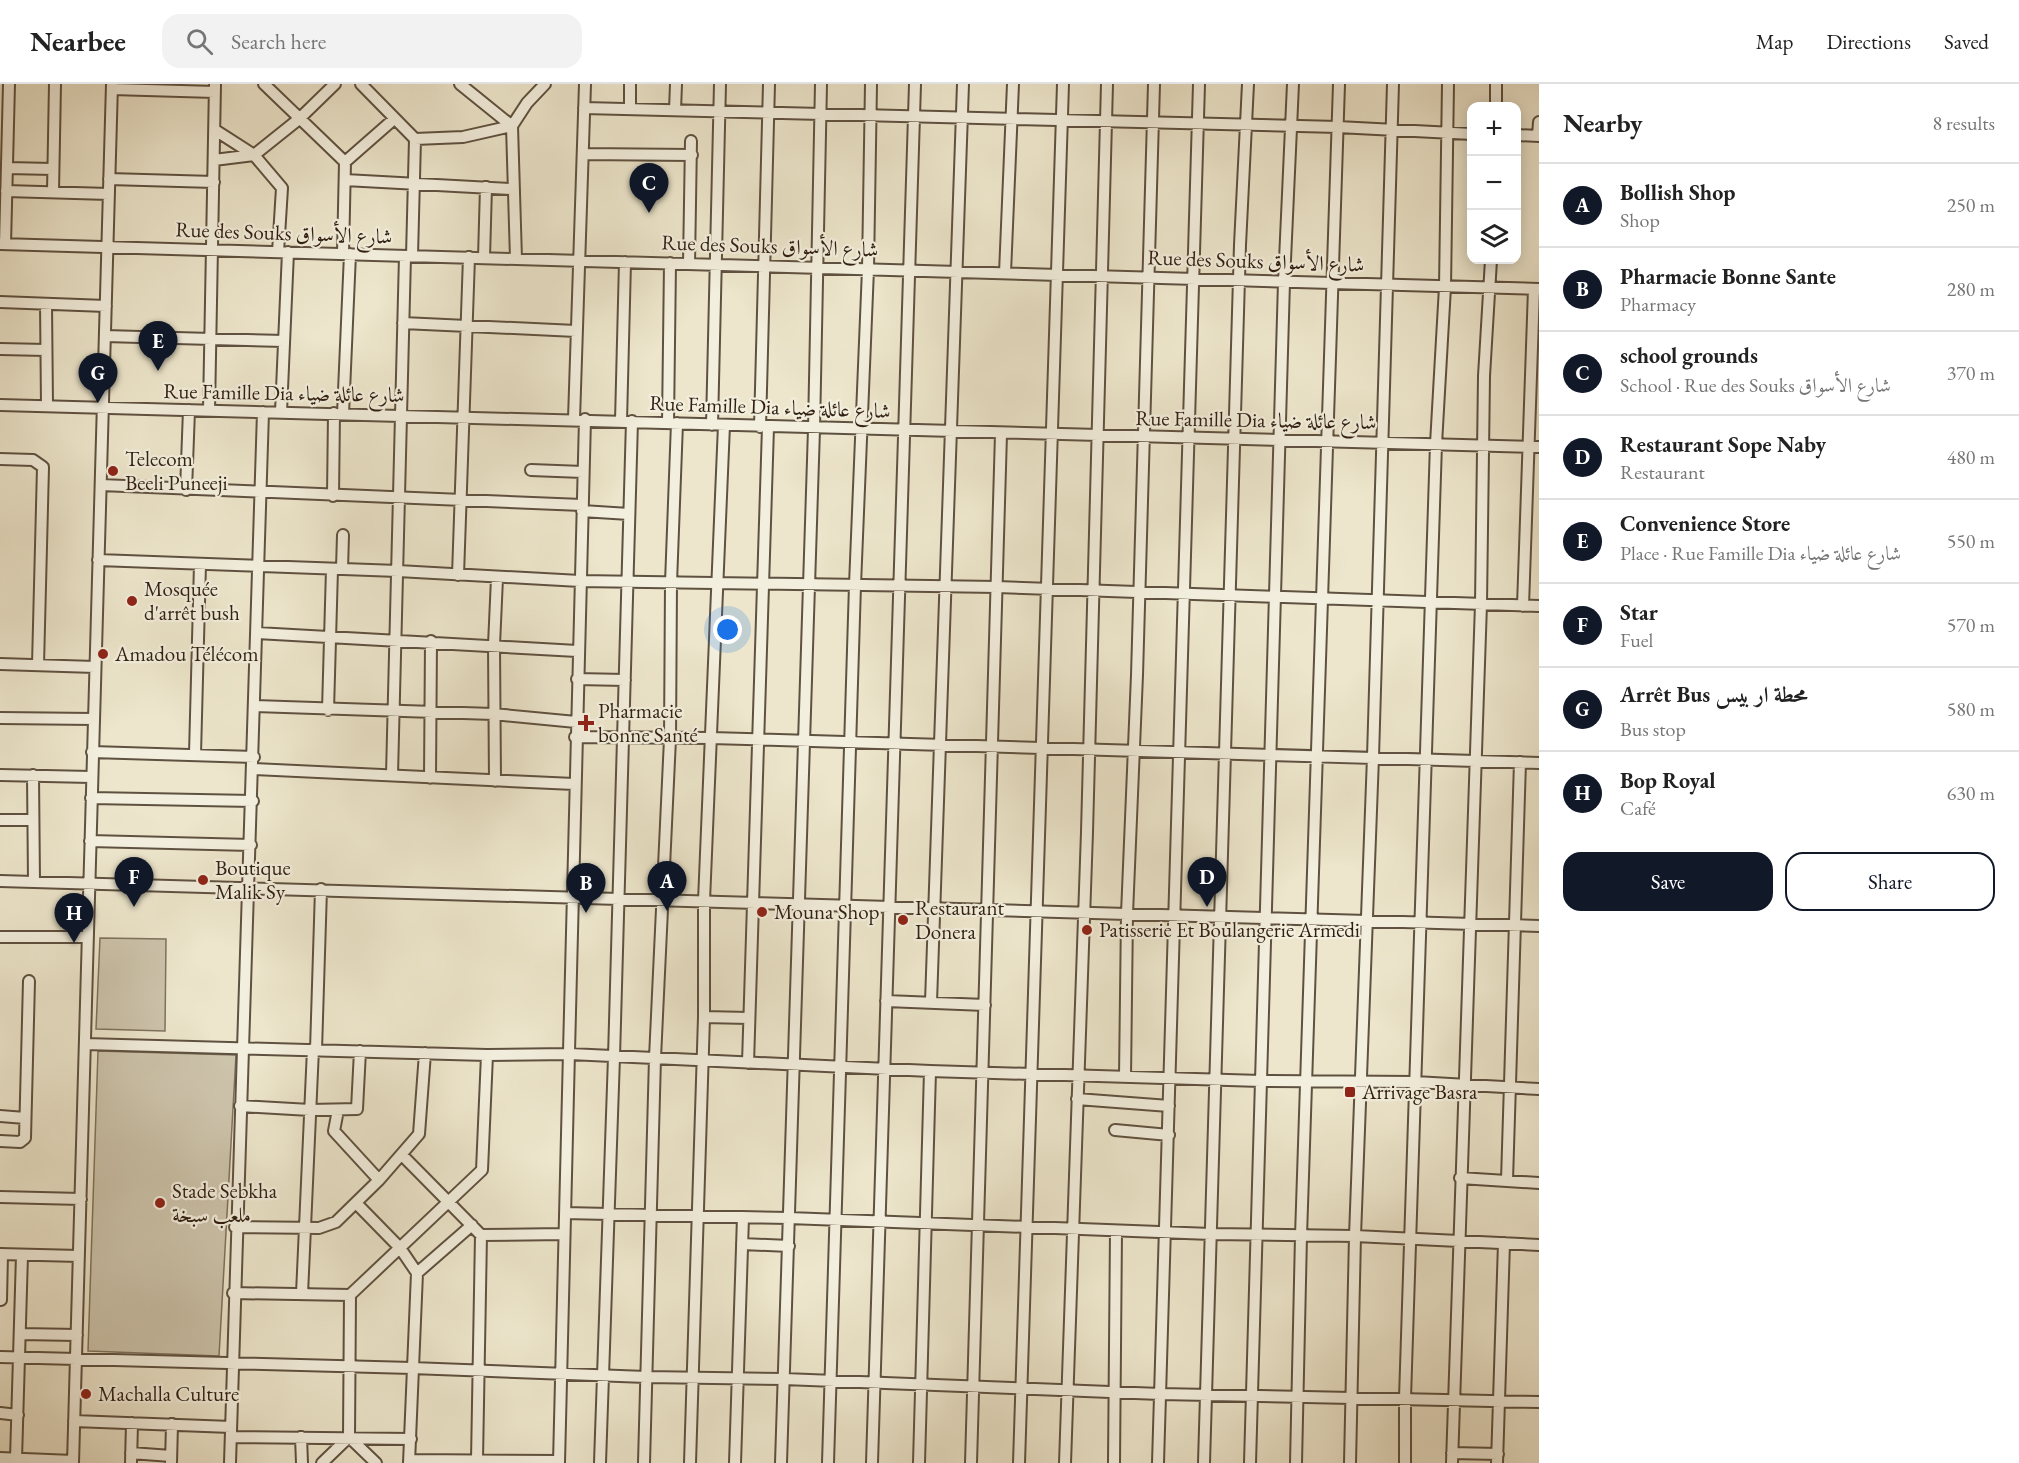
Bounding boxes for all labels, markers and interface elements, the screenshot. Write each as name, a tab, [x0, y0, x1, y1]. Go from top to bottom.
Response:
search box	[162, 14, 582, 68]
text: Nearbee	[30, 23, 126, 59]
icon: search	[183, 25, 216, 58]
text: Search here	[231, 27, 326, 56]
text: Map	[1756, 28, 1793, 55]
text: Directions	[1826, 28, 1911, 55]
text: Saved	[1944, 28, 1989, 55]
map controls	[1467, 102, 1521, 264]
button: +	[1467, 102, 1521, 156]
text: Nearby	[1563, 106, 1643, 140]
text: 8 results	[1932, 110, 1995, 136]
button: −	[1467, 156, 1521, 210]
pin: C	[630, 164, 668, 213]
text: Bollish Shop	[1620, 178, 1735, 207]
text: A	[1575, 192, 1590, 218]
text: 250 m	[1947, 192, 1995, 218]
text: Shop	[1620, 207, 1660, 233]
button: layers	[1467, 210, 1521, 264]
street label: Rue des Souks شارع الأسواق	[175, 214, 393, 255]
street label: Rue des Souks شارع الأسواق	[661, 227, 879, 268]
street label: Rue des Souks شارع الأسواق	[1147, 242, 1365, 283]
text: Pharmacie Bonne Sante	[1620, 262, 1836, 291]
text: B	[1576, 276, 1589, 302]
text: 280 m	[1947, 276, 1995, 302]
text: Pharmacy	[1620, 291, 1696, 317]
pin: E	[138, 322, 178, 371]
text: school grounds	[1620, 341, 1758, 370]
pin: G	[78, 354, 118, 403]
text: C	[1575, 360, 1590, 386]
text: 370 m	[1947, 360, 1995, 386]
text: School · Rue des Souks شارع الأسواق	[1620, 372, 1891, 398]
street label: Rue Famille Dia شارع عائلة ضياء	[163, 377, 405, 413]
street label: Rue Famille Dia شارع عائلة ضياء	[649, 389, 891, 429]
street label: Rue Famille Dia شارع عائلة ضياء	[1135, 404, 1377, 440]
text: Restaurant Sope Naby	[1620, 430, 1826, 459]
text: D	[1575, 444, 1590, 470]
text: 480 m	[1947, 444, 1995, 470]
place label: Telecom Beeli Puneeji	[125, 445, 228, 496]
text: Restaurant	[1620, 459, 1705, 485]
marker: Telecom Beeli Puneeji	[106, 464, 120, 478]
text: Convenience Store	[1620, 509, 1790, 538]
text: E	[1577, 528, 1588, 554]
text: 550 m	[1947, 528, 1995, 554]
text: Place · Rue Famille Dia شارع عائلة ضياء	[1620, 540, 1901, 566]
place label: Mosquée d'arrêt bush	[144, 575, 240, 626]
marker: Mosquée d'arrêt bush	[125, 594, 139, 608]
text: Star	[1620, 598, 1658, 627]
text: F	[1577, 612, 1588, 638]
text: 570 m	[1947, 612, 1995, 638]
your location	[713, 615, 742, 644]
text: Fuel	[1620, 627, 1653, 653]
place label: Amadou Télécom	[114, 640, 258, 667]
marker: Amadou Télécom	[96, 647, 110, 661]
text: Arrêt Bus محطة ار بيس	[1620, 680, 1807, 709]
text: G	[1575, 696, 1590, 722]
text: 580 m	[1947, 696, 1995, 722]
place label: Pharmacie bonne Santé	[598, 697, 698, 748]
marker: Pharmacie bonne Santé	[579, 716, 593, 730]
text: Bus stop	[1620, 716, 1686, 742]
text: Bop Royal	[1620, 766, 1716, 795]
text: H	[1574, 780, 1591, 806]
text: 630 m	[1947, 780, 1995, 806]
text: Café	[1620, 795, 1656, 821]
button: Save	[1563, 852, 1773, 911]
button: Share	[1785, 852, 1995, 911]
place label: Boutique Malik Sy	[215, 854, 291, 905]
pin: F	[114, 858, 154, 907]
pin: D	[1188, 858, 1226, 907]
pin: A	[648, 862, 686, 911]
pin: B	[566, 864, 606, 913]
marker: Boutique Malik Sy	[196, 873, 210, 887]
pin: H	[54, 894, 94, 943]
place label: Restaurant Donera	[915, 894, 1004, 945]
place label: Mouna Shop	[774, 898, 880, 925]
marker: Mouna Shop	[755, 905, 769, 919]
marker: Restaurant Donera	[896, 913, 910, 927]
place label: Patisserie Et Boulangerie Armedi	[1099, 916, 1360, 943]
marker: Patisserie Et Boulangerie Armedi	[1080, 923, 1094, 937]
place label: Arrivage Basra	[1361, 1078, 1478, 1105]
marker: Arrivage Basra	[1343, 1085, 1357, 1099]
place label: Stade Sebkha ملعب سبخة	[172, 1177, 278, 1229]
marker: Stade Sebkha ملعب سبخة	[153, 1196, 167, 1210]
place label: Machalla Culture	[98, 1380, 239, 1407]
marker: Machalla Culture	[79, 1387, 93, 1401]

